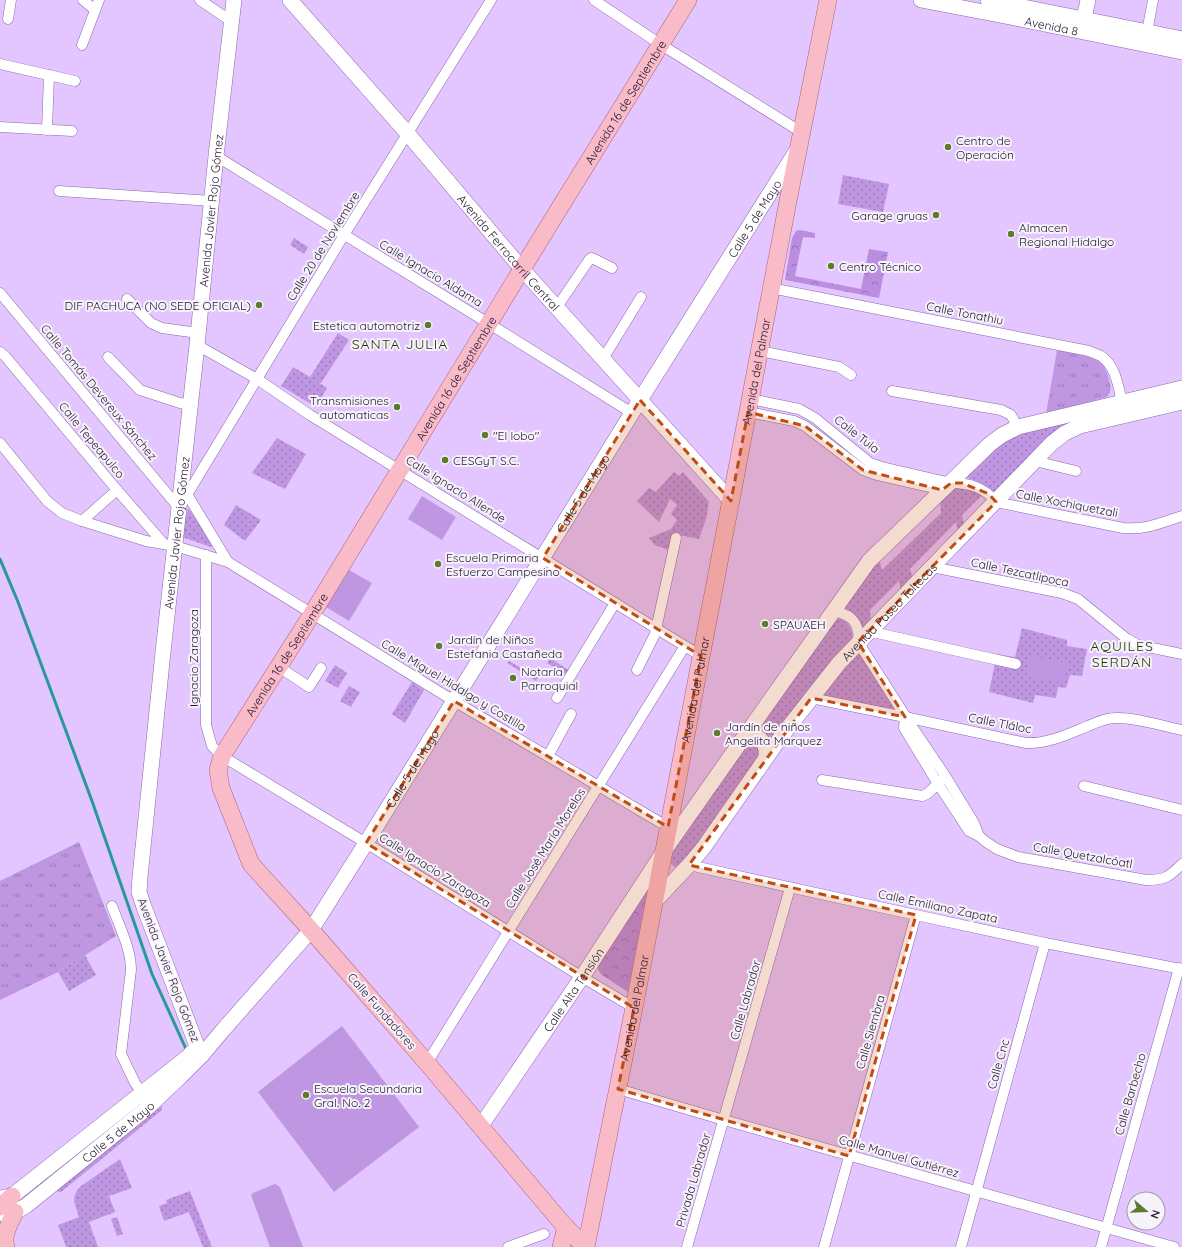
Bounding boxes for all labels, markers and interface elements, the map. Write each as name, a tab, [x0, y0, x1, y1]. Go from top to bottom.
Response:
street label: Avenida 8	[1023, 13, 1080, 38]
street label: Avenida 16 de Septiembre	[581, 37, 669, 167]
street label: Avenida Javier Rojo Gómez	[195, 133, 226, 288]
place label: Centro de Operación	[956, 133, 1014, 162]
marker: Centro de Operación	[943, 142, 953, 152]
street label: Calle 5 de Mayo	[724, 177, 784, 260]
street label: Calle 20 de Noviembre	[283, 188, 363, 303]
street label: Avenida Ferrocarril Central	[454, 191, 563, 314]
place label: Garage gruas	[851, 208, 928, 223]
marker: Garage gruas	[931, 210, 941, 220]
place label: Almacen Regional Hidalgo	[1019, 220, 1114, 249]
marker: Almacen Regional Hidalgo	[1006, 229, 1016, 239]
street label: Calle Ignacio Aldama	[377, 236, 485, 310]
place label: Centro Técnico	[839, 259, 921, 274]
marker: Centro Técnico	[826, 261, 836, 271]
place label: DIF PACHUCA (NO SEDE OFICIAL)	[65, 298, 251, 313]
street label: Calle Tonathiu	[925, 298, 1005, 328]
marker: DIF PACHUCA (NO SEDE OFICIAL)	[254, 300, 264, 310]
street label: Avenida 16 de Septiembre	[412, 313, 499, 443]
street label: Avenida del Palmar	[738, 316, 773, 426]
place label: Estetica automotriz	[313, 318, 420, 333]
marker: Estetica automotriz	[423, 320, 433, 330]
street label: Calle Tomás Devereux Sánchez	[38, 321, 160, 463]
district label: SANTA JULIA	[352, 335, 448, 353]
place label: Transmisiones automaticas	[310, 393, 389, 422]
street label: Calle Tepeapulco	[56, 399, 128, 481]
marker: Transmisiones automaticas	[392, 402, 402, 412]
street label: Calle Tula	[831, 412, 883, 456]
place label: "El lobo"	[493, 428, 540, 443]
marker: "El lobo"	[480, 430, 490, 440]
street label: Calle 5 de Mayo	[553, 451, 612, 535]
street label: Calle Ignacio Allende	[403, 452, 509, 526]
place label: CESGyT S.C.	[453, 453, 519, 468]
street label: Avenida Javier Rojo Gómez	[160, 455, 192, 610]
marker: CESGyT S.C.	[440, 455, 450, 465]
street label: Calle Xochiquetzali	[1015, 486, 1119, 520]
place label: Escuela Primaria Esfuerzo Campesino	[446, 550, 560, 579]
street label: Calle Tezcatlipoca	[970, 554, 1070, 590]
marker: Escuela Primaria Esfuerzo Campesino	[433, 559, 443, 569]
street label: Avenida Paseo Toltecas	[838, 559, 940, 664]
street label: Avenida 16 de Septiembre	[242, 590, 331, 719]
street label: Ignacio Zaragoza	[186, 609, 201, 707]
place label: SPAUAEH	[773, 617, 826, 632]
marker: SPAUAEH	[760, 619, 770, 629]
place label: Jardín de Niños Estefania Castañeda	[447, 632, 562, 661]
street label: Avenida del Palmar	[677, 635, 712, 744]
street label: Calle Miguel Hidalgo y Costilla	[379, 636, 529, 734]
district label: AQUILES SERDÁN	[1090, 637, 1154, 671]
marker: Jardín de Niños Estefania Castañeda	[434, 641, 444, 651]
place label: Notaría Parroquial	[521, 664, 578, 693]
marker: Notaría Parroquial	[508, 673, 518, 683]
street label: Calle Tláloc	[967, 710, 1033, 736]
place label: Jardín de niños Angelita Marquez	[725, 719, 822, 748]
street label: Calle 5 de Mayo	[382, 727, 442, 810]
marker: Jardín de niños Angelita Marquez	[712, 728, 722, 738]
street label: Calle José María Morelos	[502, 785, 588, 911]
street label: Calle Ignacio Zaragoza	[376, 830, 494, 910]
street label: Calle Quetzalcóatl	[1032, 839, 1134, 871]
street label: Calle Emiliano Zapata	[877, 886, 999, 926]
street label: Avenida Javier Rojo Gómez	[134, 896, 204, 1045]
street label: Calle Alta Tensión	[540, 945, 607, 1034]
street label: Avenida del Palmar	[616, 953, 652, 1062]
street label: Calle Labrador	[726, 958, 764, 1042]
street label: Calle Fundadores	[345, 970, 420, 1053]
street label: Calle Siembra	[852, 993, 888, 1071]
street label: Calle Cnc	[984, 1037, 1012, 1091]
street label: Calle Barbecho	[1111, 1051, 1149, 1137]
place label: Escuela Secundaria Gral. No. 2	[314, 1081, 422, 1110]
marker: Escuela Secundaria Gral. No. 2	[301, 1090, 311, 1100]
street label: Calle 5 de Mayo	[79, 1098, 157, 1165]
street label: Privada Labrador	[672, 1131, 714, 1229]
street label: Calle Manuel Gutiérrez	[837, 1132, 961, 1180]
north arrow	[1126, 1191, 1166, 1231]
text: N	[1148, 1208, 1163, 1220]

